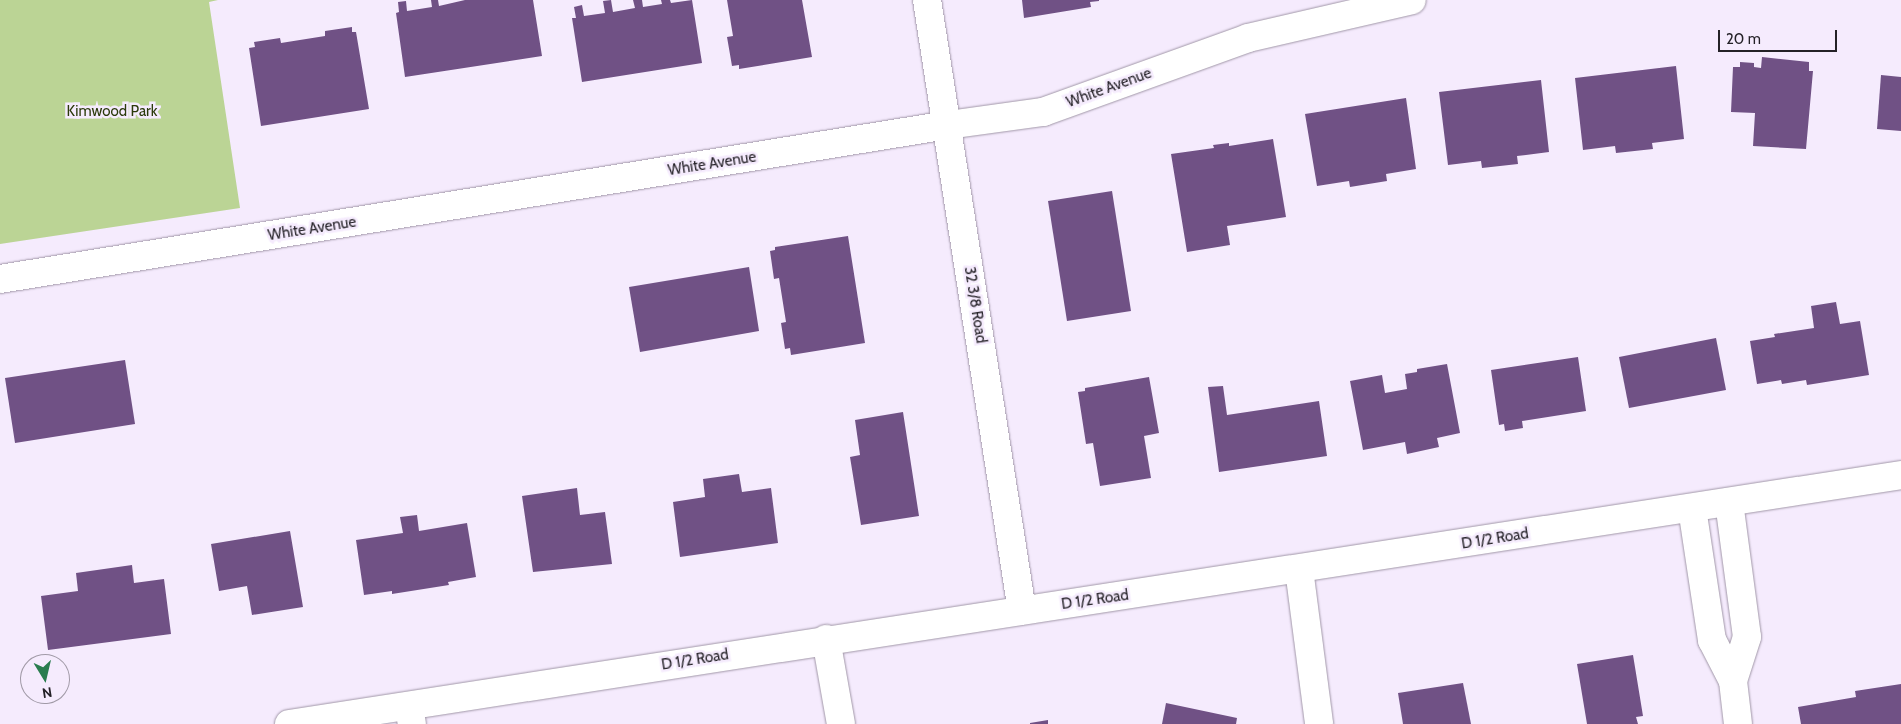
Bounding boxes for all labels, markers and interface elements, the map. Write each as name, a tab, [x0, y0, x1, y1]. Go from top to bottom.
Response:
scale bar	[1721, 20, 1840, 52]
text: 20 m	[1726, 30, 1761, 48]
street label: White Avenue	[1064, 64, 1154, 112]
park label: Kimwood Park	[66, 103, 158, 121]
street label: White Avenue	[667, 148, 757, 180]
street label: White Avenue	[267, 213, 357, 245]
street label: 32 3/8 Road	[960, 265, 990, 345]
street label: D 1/2 Road	[1460, 525, 1530, 553]
street label: D 1/2 Road	[1060, 586, 1130, 614]
street label: D 1/2 Road	[660, 646, 730, 674]
north arrow	[20, 654, 70, 704]
text: N	[41, 683, 53, 702]

